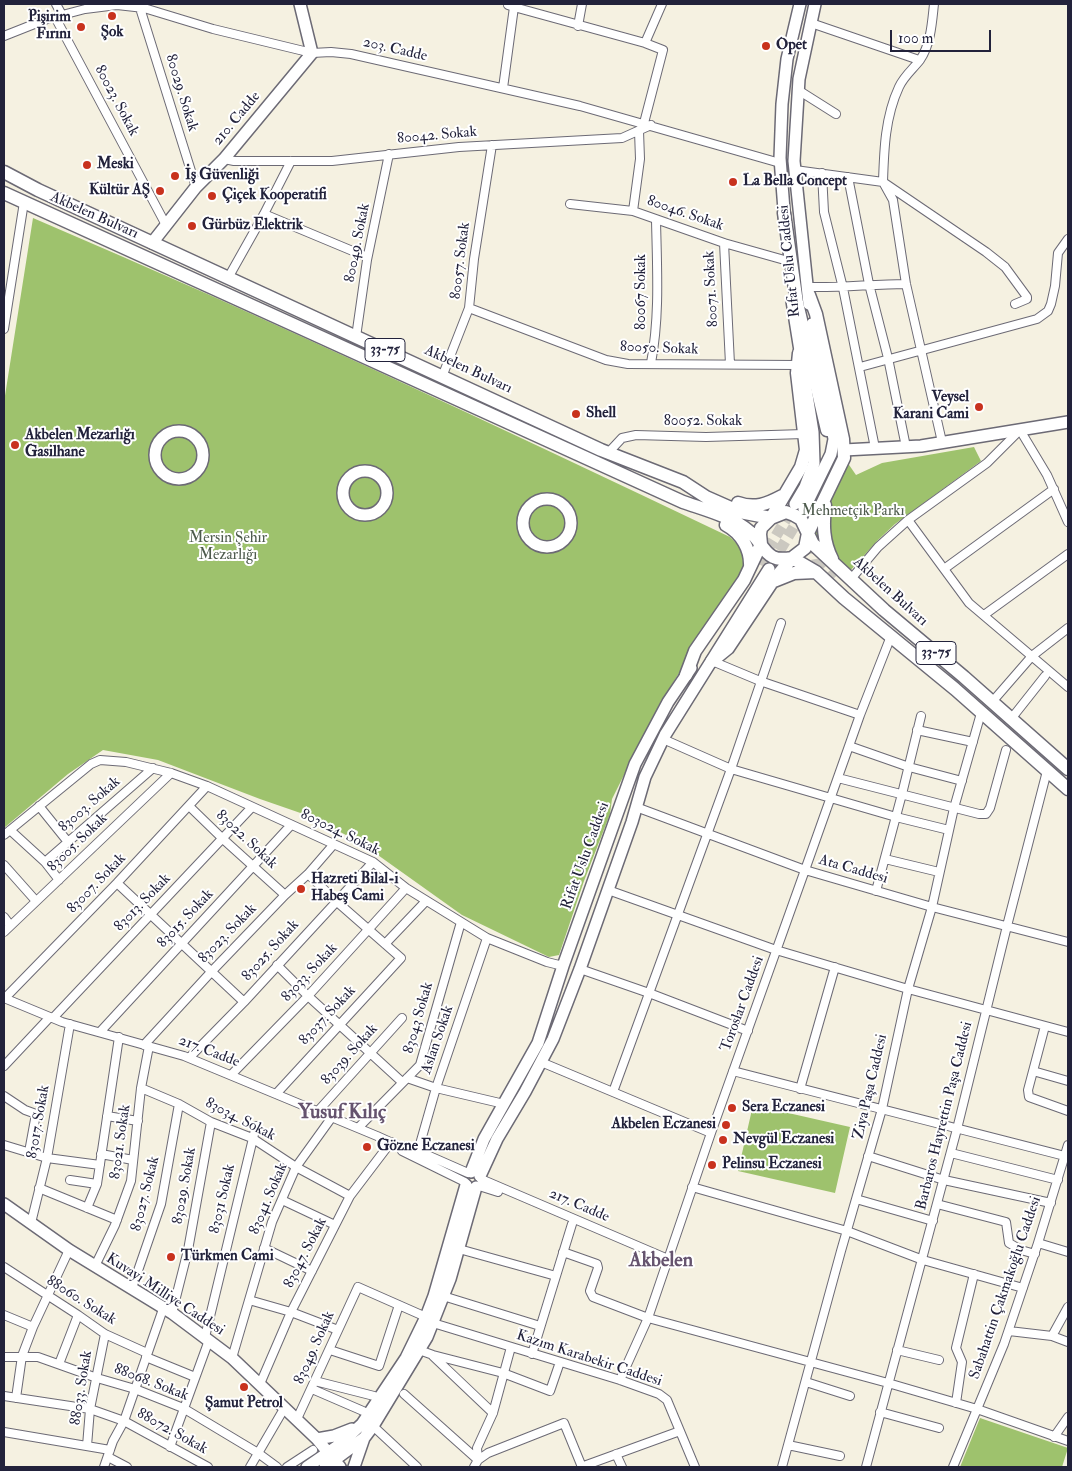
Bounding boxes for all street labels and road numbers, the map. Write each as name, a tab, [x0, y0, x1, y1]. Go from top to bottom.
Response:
street label: 203. Cadde	[361, 34, 429, 66]
street label: 80029. Sokak	[161, 52, 201, 134]
street label: 80023. Sokak	[90, 62, 142, 140]
street label: 210. Cadde	[209, 88, 265, 150]
street label: 80042. Sokak	[396, 124, 478, 148]
street label: Akbelen Bulvarı	[47, 189, 141, 243]
street label: 80046. Sokak	[644, 192, 726, 236]
street label: 80049. Sokak	[342, 202, 374, 284]
street label: Rıfat Uslu Caddesi	[775, 204, 805, 318]
street label: 80057. Sokak	[447, 221, 475, 301]
street label: 80071. Sokak	[701, 250, 723, 328]
street label: 80067 Sokak	[633, 254, 651, 330]
road number: 33-75	[365, 338, 405, 362]
street label: 80050. Sokak	[619, 339, 699, 359]
street label: Akbelen Bulvarı	[421, 342, 515, 398]
street label: 80052. Sokak	[664, 413, 742, 431]
street label: Akbelen Bulvarı	[849, 554, 931, 630]
road number: 33-75	[916, 641, 956, 664]
street label: 83003. Sokak	[55, 773, 125, 837]
street label: Rifat Uslu Caddesi	[558, 800, 614, 912]
street label: 803024. Sokak	[297, 806, 383, 860]
street label: 83022. Sokak	[211, 807, 281, 873]
street label: 83005. Sokak	[44, 810, 112, 876]
street label: 83007. Sokak	[64, 850, 130, 918]
street label: Ata Caddesi	[816, 852, 890, 888]
street label: 83013. Sokak	[111, 870, 175, 936]
street label: 83015. Sokak	[154, 886, 218, 952]
street label: 83023. Sokak	[195, 900, 261, 968]
street label: 83025. Sokak	[239, 917, 303, 985]
street label: 83033. Sokak	[278, 940, 342, 1006]
street label: Toroslar Caddesi	[717, 954, 769, 1054]
street label: 83043 Sokak	[400, 980, 438, 1056]
street label: 83037. Sokak	[296, 983, 360, 1049]
street label: Aslan Sokak	[418, 1003, 458, 1077]
street label: Barbaros Hayrettin Paşa Caddesi	[913, 1020, 977, 1212]
street label: 83039. Sokak	[318, 1021, 382, 1089]
street label: 217. Cadde	[176, 1032, 242, 1072]
street label: Ziya Paşa Caddesi	[850, 1033, 892, 1141]
street label: 83017. Sokak	[24, 1084, 54, 1160]
street label: 83034. Sokak	[202, 1095, 278, 1145]
street label: 83021. Sokak	[107, 1103, 135, 1181]
street label: 83029. Sokak	[169, 1146, 201, 1226]
street label: 83027. Sokak	[128, 1155, 164, 1233]
street label: 83041. Sokak	[246, 1161, 292, 1237]
street label: 83031 Sokak	[206, 1163, 240, 1235]
street label: 217. Cadde	[546, 1185, 612, 1227]
street label: Sabahattin Çakmakoğlu Caddesi	[966, 1194, 1046, 1382]
street label: 83047. Sokak	[281, 1215, 331, 1291]
street label: Kuvayi Milliye Caddesi	[102, 1250, 228, 1340]
street label: 88060. Sokak	[43, 1272, 119, 1330]
street label: 83049. Sokak	[291, 1309, 339, 1387]
street label: Kazım Karabekir Caddesi	[514, 1327, 664, 1391]
street label: 88033. Sokak	[67, 1349, 97, 1427]
street label: 88068. Sokak	[111, 1361, 191, 1405]
street label: 88072. Sokak	[133, 1405, 211, 1459]

